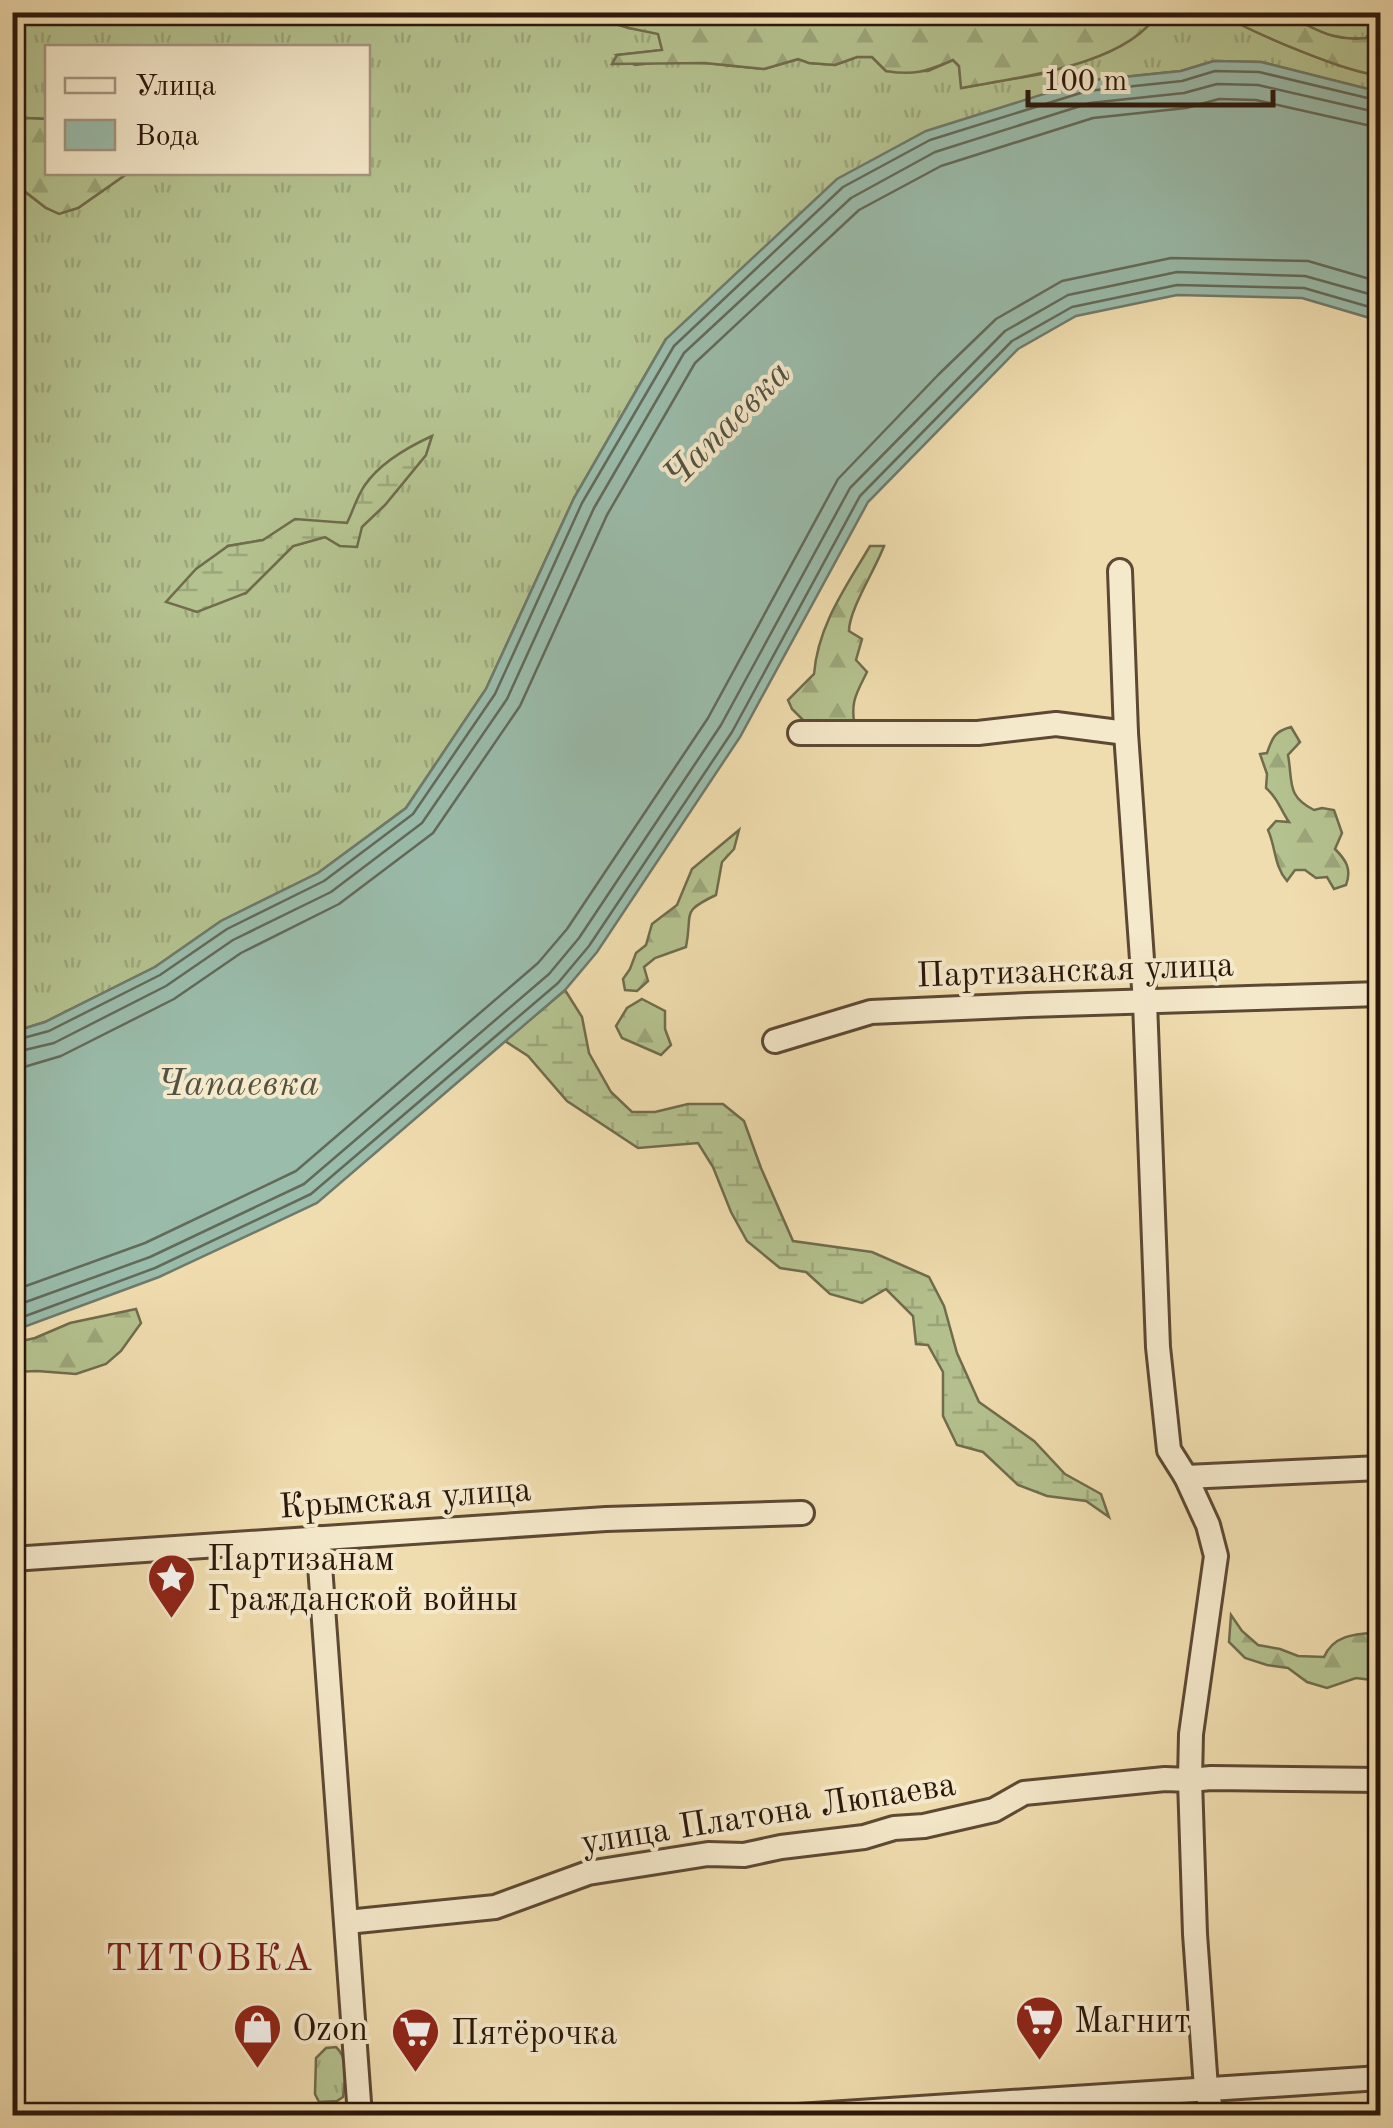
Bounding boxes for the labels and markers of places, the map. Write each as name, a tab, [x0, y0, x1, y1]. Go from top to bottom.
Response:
place label: Партизанам Гражданской войны	[207, 1543, 518, 1618]
place icon: Партизанам Гражданской войны	[146, 1552, 198, 1620]
supermarket icon: Магнит	[1013, 1994, 1065, 2062]
shop icon: Ozon	[231, 2002, 283, 2070]
place label: Магнит	[1074, 2005, 1190, 2040]
supermarket icon: Пятёрочка	[390, 2006, 442, 2074]
place label: Ozon	[292, 2013, 368, 2048]
place label: Пятёрочка	[451, 2017, 617, 2052]

